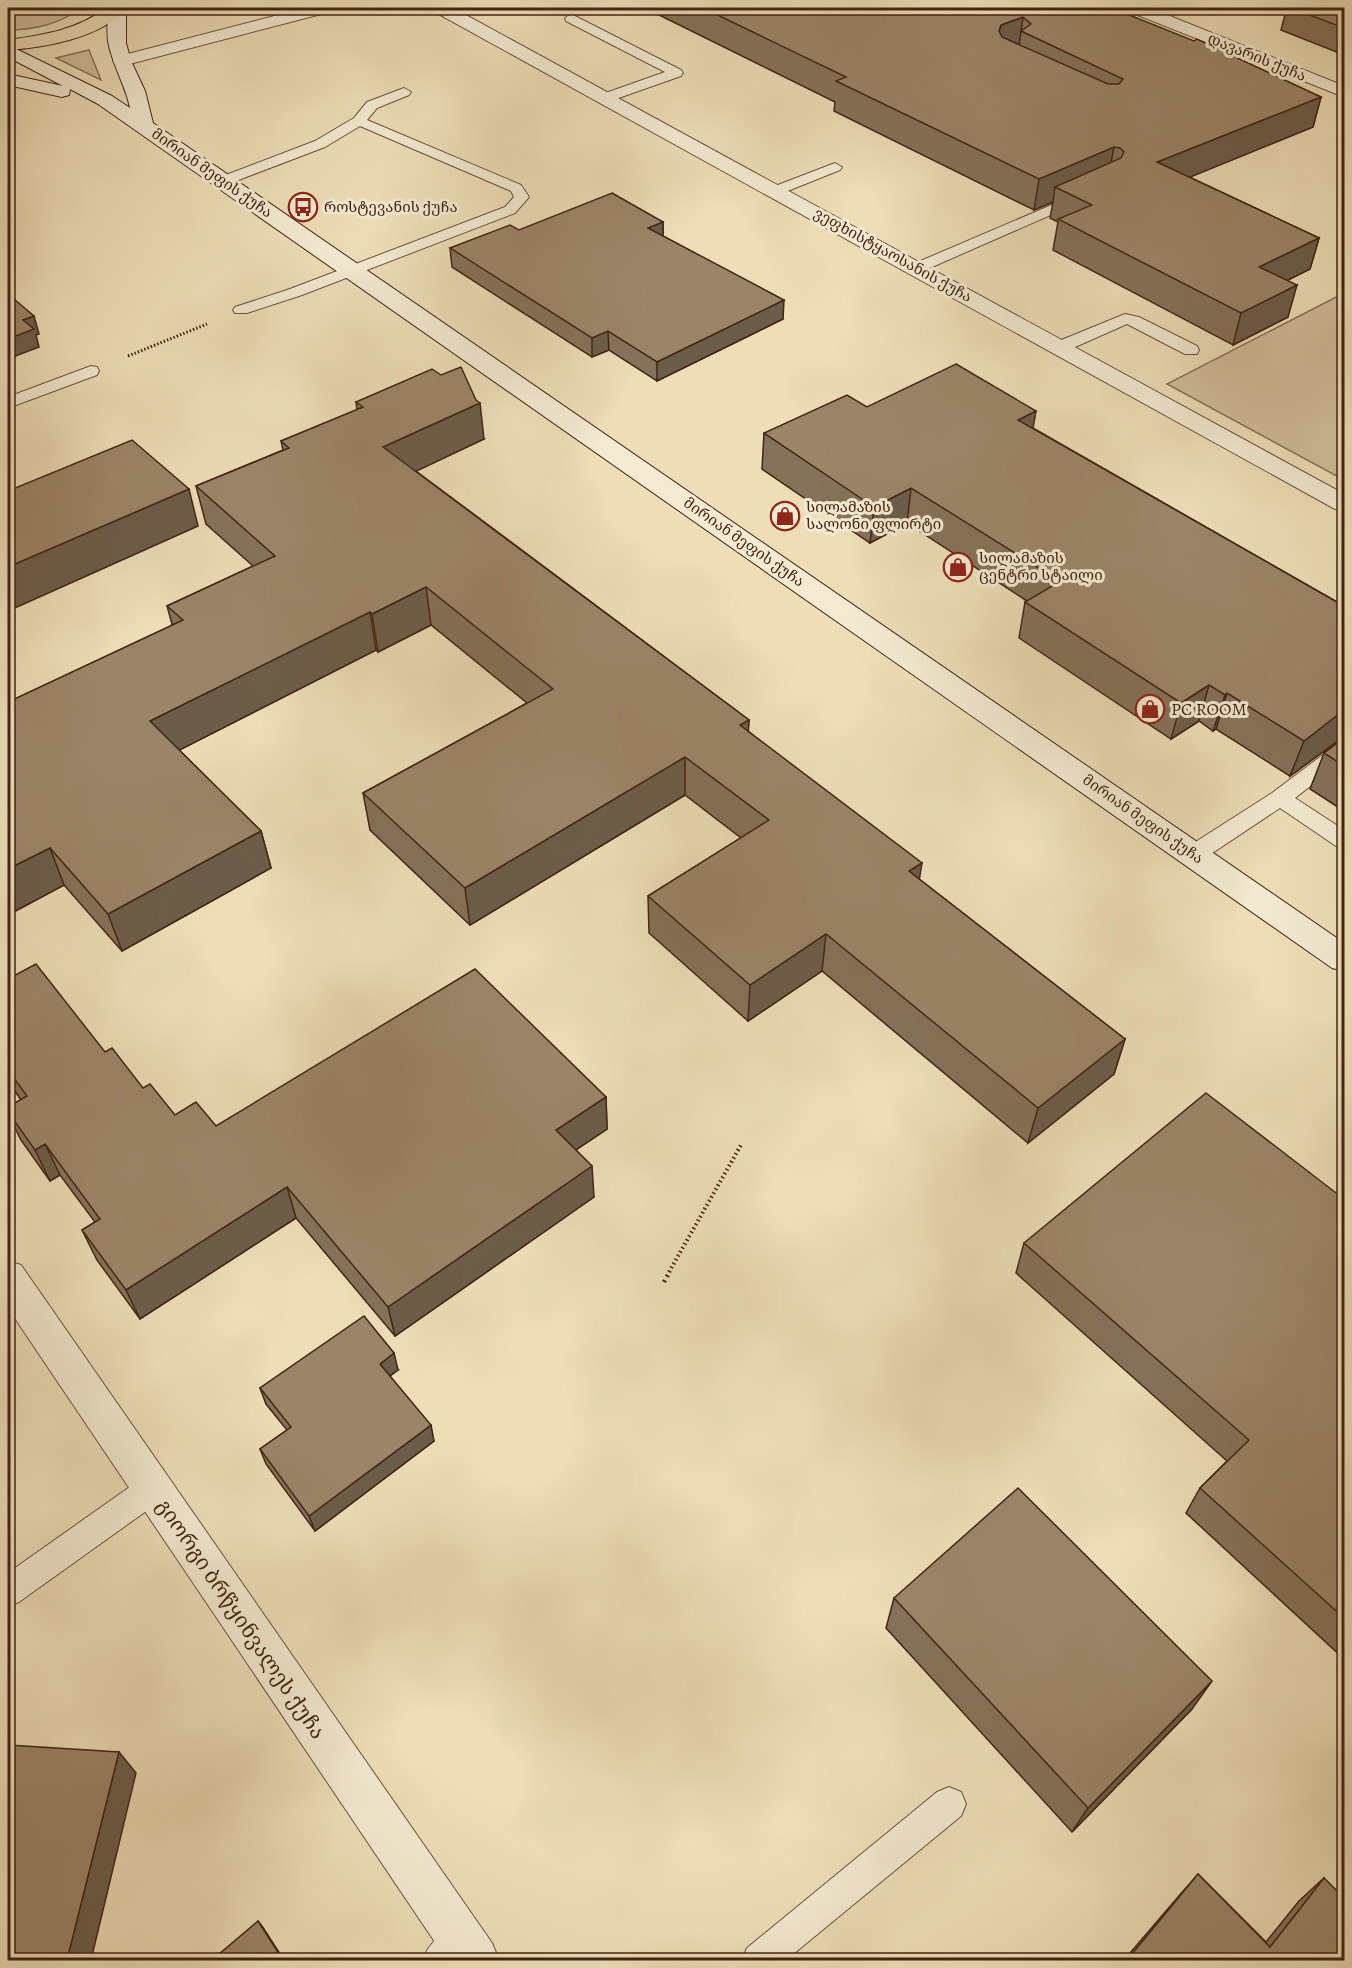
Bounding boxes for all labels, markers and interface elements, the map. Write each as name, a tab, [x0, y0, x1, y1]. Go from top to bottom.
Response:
street label: დავარის ქუჩა	[1205, 28, 1309, 86]
street label: მირიან მეფის ქუჩა	[148, 124, 276, 222]
bus stop icon: როსტევანის ქუჩა	[287, 191, 319, 223]
place label: როსტევანის ქუჩა	[324, 197, 457, 217]
street label: ვეფხისტყაოსანის ქუჩა	[810, 203, 976, 307]
street label: მირიან მეფის ქუჩა	[680, 493, 808, 591]
place label: სილამაზის სალონი ფლირტი	[806, 497, 941, 534]
shop icon: სილამაზის სალონი ფლირტი	[769, 500, 801, 532]
place label: სილამაზის ცენტრი სტაილი	[979, 548, 1103, 585]
shop icon: სილამაზის ცენტრი სტაილი	[942, 551, 974, 583]
shop icon: PC ROOM	[1134, 693, 1166, 725]
place label: PC ROOM	[1171, 697, 1247, 721]
street label: მირიან მეფის ქუჩა	[1079, 770, 1207, 868]
street label: გიორგი ბრწყინვალეს ქუჩა	[150, 1493, 332, 1745]

